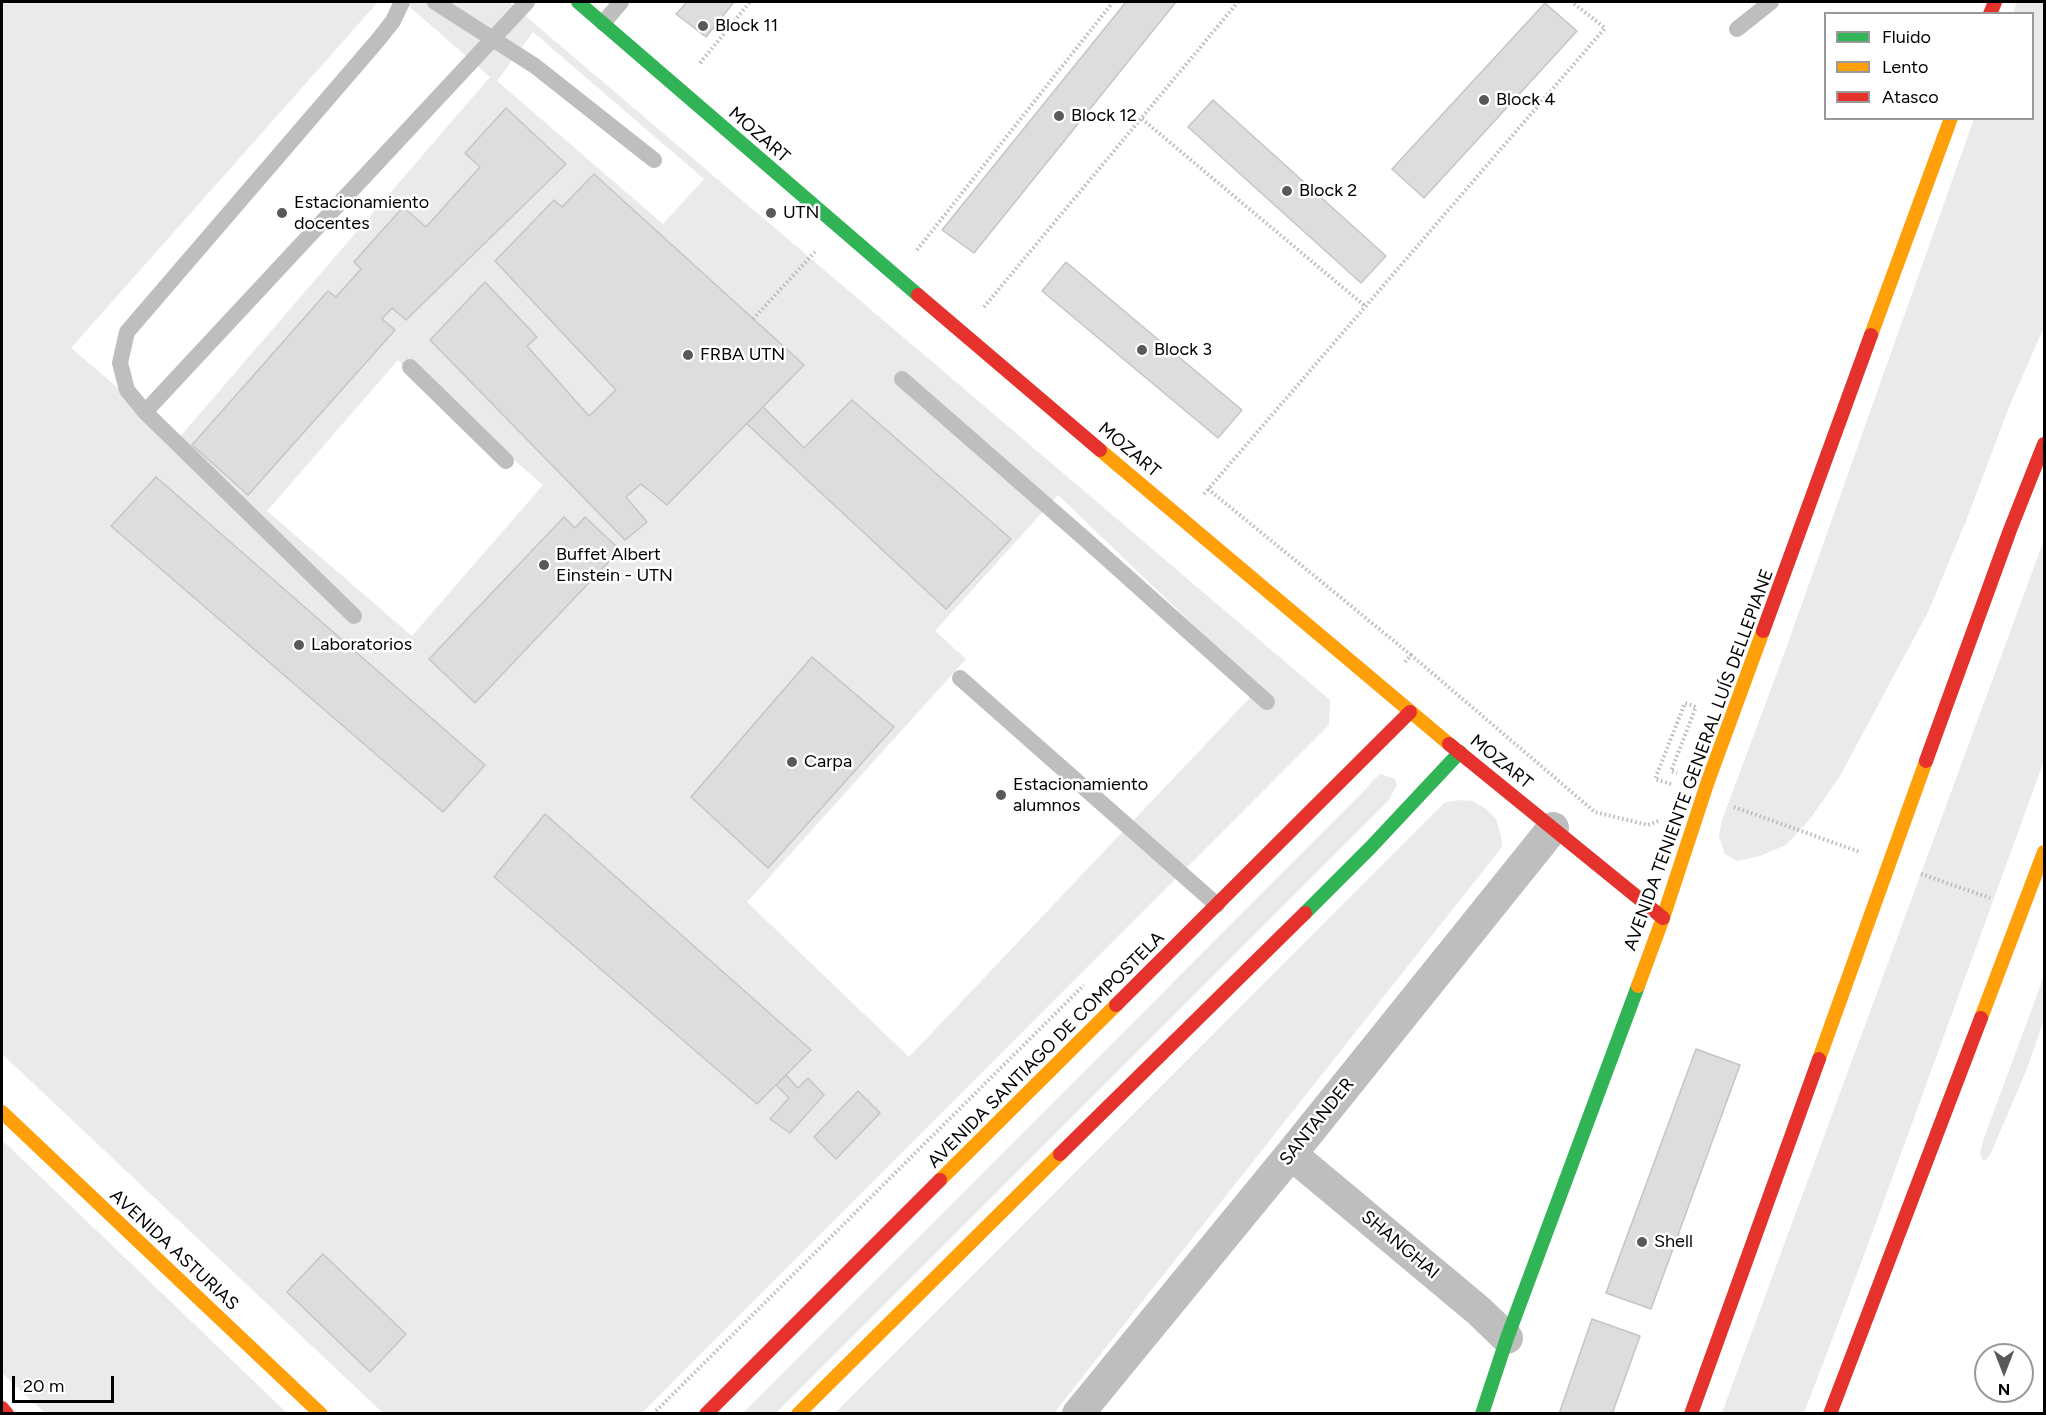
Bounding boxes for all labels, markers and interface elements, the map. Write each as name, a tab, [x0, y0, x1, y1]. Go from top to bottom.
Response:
legend	[1824, 12, 2034, 120]
place label: Block 11	[715, 15, 778, 37]
marker: Block 11	[696, 19, 710, 33]
text: Fluido	[1882, 26, 1931, 48]
text: Lento	[1882, 56, 1928, 78]
text: Atasco	[1882, 86, 1939, 108]
place label: Block 4	[1496, 89, 1555, 111]
marker: Block 4	[1477, 93, 1491, 107]
street label: MOZART	[724, 103, 794, 167]
place label: Block 12	[1071, 105, 1137, 127]
marker: Block 12	[1052, 109, 1066, 123]
place label: Block 2	[1299, 180, 1357, 202]
marker: Block 2	[1280, 184, 1294, 198]
place label: Estacionamiento docentes	[294, 192, 429, 234]
place label: UTN	[783, 202, 819, 224]
marker: Estacionamiento docentes	[275, 206, 289, 220]
marker: UTN	[764, 206, 778, 220]
place label: Block 3	[1154, 339, 1212, 361]
marker: Block 3	[1135, 343, 1149, 357]
place label: FRBA UTN	[700, 344, 785, 366]
marker: FRBA UTN	[681, 348, 695, 362]
street label: MOZART	[1094, 418, 1164, 482]
place label: Buffet Albert Einstein - UTN	[556, 544, 673, 586]
marker: Buffet Albert Einstein - UTN	[537, 558, 551, 572]
street label: AVENIDA TENIENTE GENERAL LUÍS DELLEPIANE	[1620, 566, 1778, 954]
place label: Laboratorios	[311, 634, 412, 656]
marker: Laboratorios	[292, 638, 306, 652]
street label: MOZART	[1465, 730, 1537, 794]
place label: Carpa	[804, 751, 852, 773]
marker: Carpa	[785, 755, 799, 769]
place label: Estacionamiento alumnos	[1013, 774, 1148, 816]
marker: Estacionamiento alumnos	[994, 788, 1008, 802]
street label: AVENIDA SANTIAGO DE COMPOSTELA	[923, 927, 1169, 1173]
street label: SANTANDER	[1275, 1074, 1359, 1170]
street label: AVENIDA ASTURIAS	[105, 1185, 243, 1315]
street label: SHANGHAI	[1357, 1206, 1443, 1284]
place label: Shell	[1654, 1231, 1693, 1253]
marker: Shell	[1635, 1235, 1649, 1249]
north arrow	[1974, 1343, 2034, 1403]
scale bar	[15, 1364, 117, 1402]
text: 20 m	[23, 1375, 64, 1397]
text: N	[1998, 1380, 2010, 1399]

